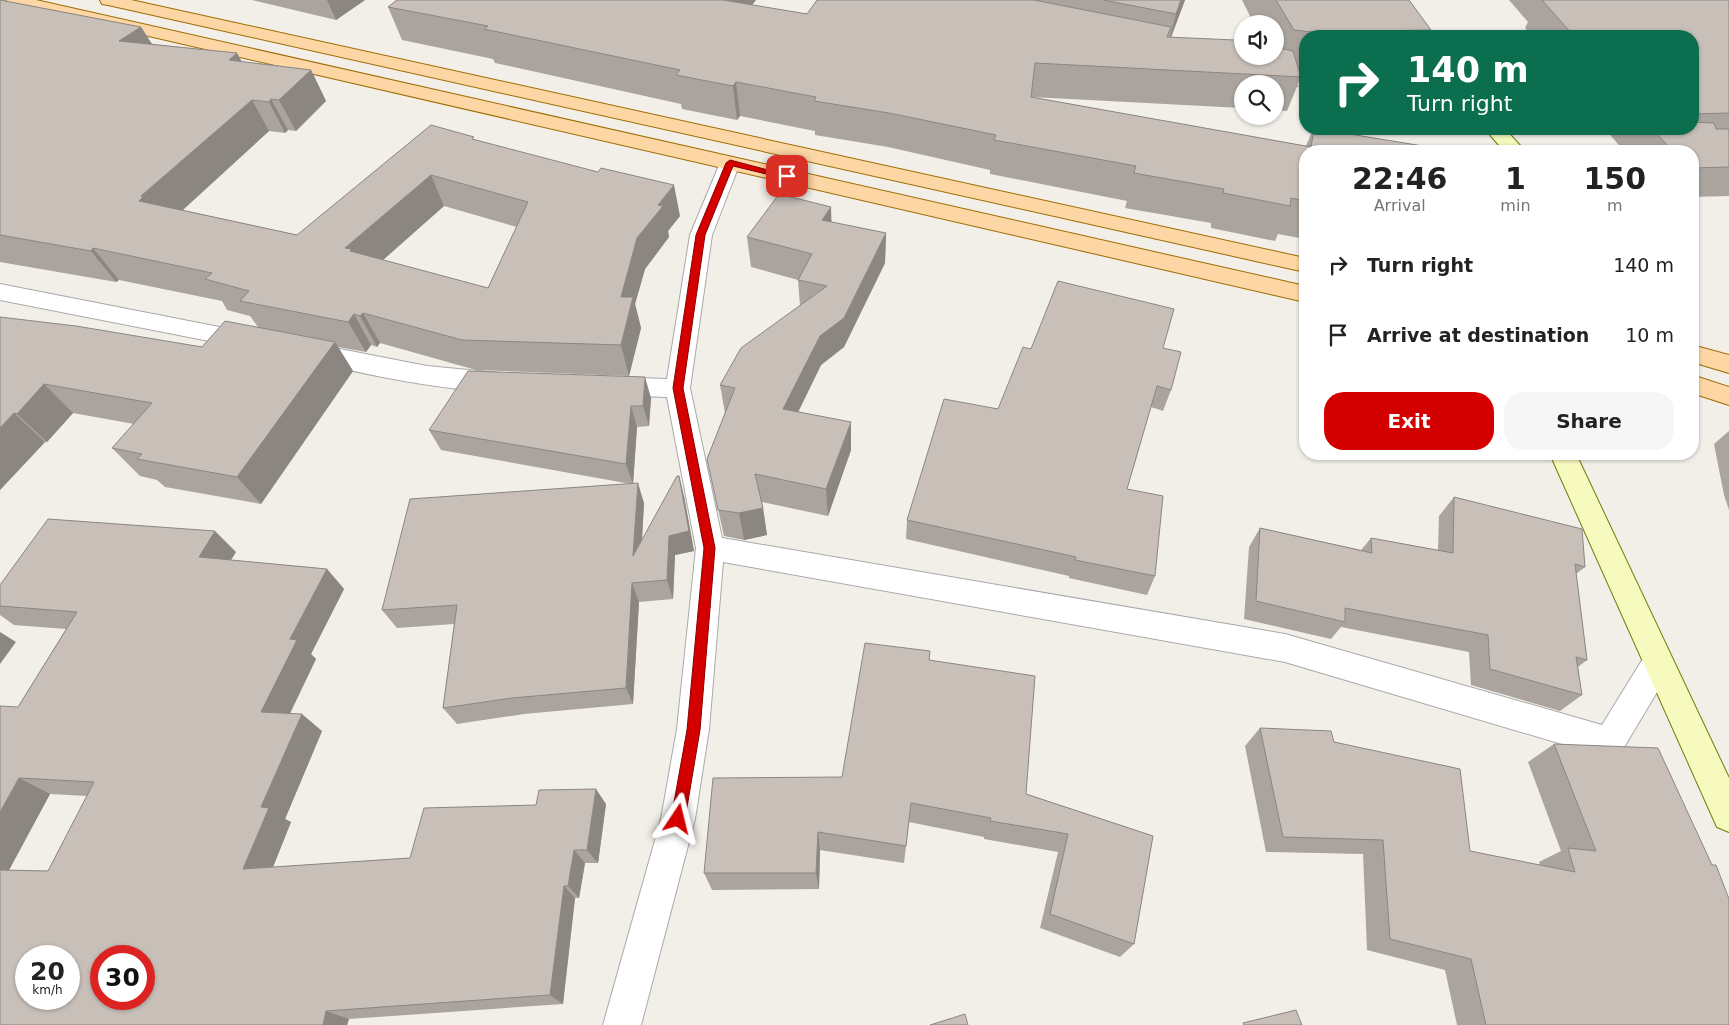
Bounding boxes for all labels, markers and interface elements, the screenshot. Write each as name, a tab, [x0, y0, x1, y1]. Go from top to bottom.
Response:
map controls	[1234, 15, 1284, 125]
button: sound	[1234, 15, 1284, 65]
icon: right	[1324, 50, 1389, 115]
text: 140 m	[1407, 50, 1529, 90]
button: search	[1234, 75, 1284, 125]
text: Turn right	[1407, 91, 1512, 116]
pin	[766, 155, 808, 197]
text: 22:46	[1352, 161, 1447, 196]
text: 1	[1505, 161, 1526, 196]
text: 150	[1583, 161, 1646, 196]
icon: arrive	[773, 162, 801, 190]
text: Arrival	[1374, 196, 1426, 215]
text: min	[1500, 196, 1531, 215]
text: m	[1607, 196, 1623, 215]
icon: right	[1324, 251, 1352, 279]
text: Turn right	[1367, 254, 1473, 276]
text: 140 m	[1613, 254, 1674, 276]
icon: arrive	[1324, 321, 1352, 349]
text: Arrive at destination	[1367, 324, 1589, 346]
text: 10 m	[1625, 324, 1674, 346]
button: Exit	[1324, 392, 1494, 450]
button: Share	[1504, 392, 1674, 450]
position arrow	[651, 792, 703, 844]
speed limit sign: 30	[90, 945, 155, 1010]
text: 20	[30, 957, 65, 986]
text: km/h	[32, 983, 63, 997]

